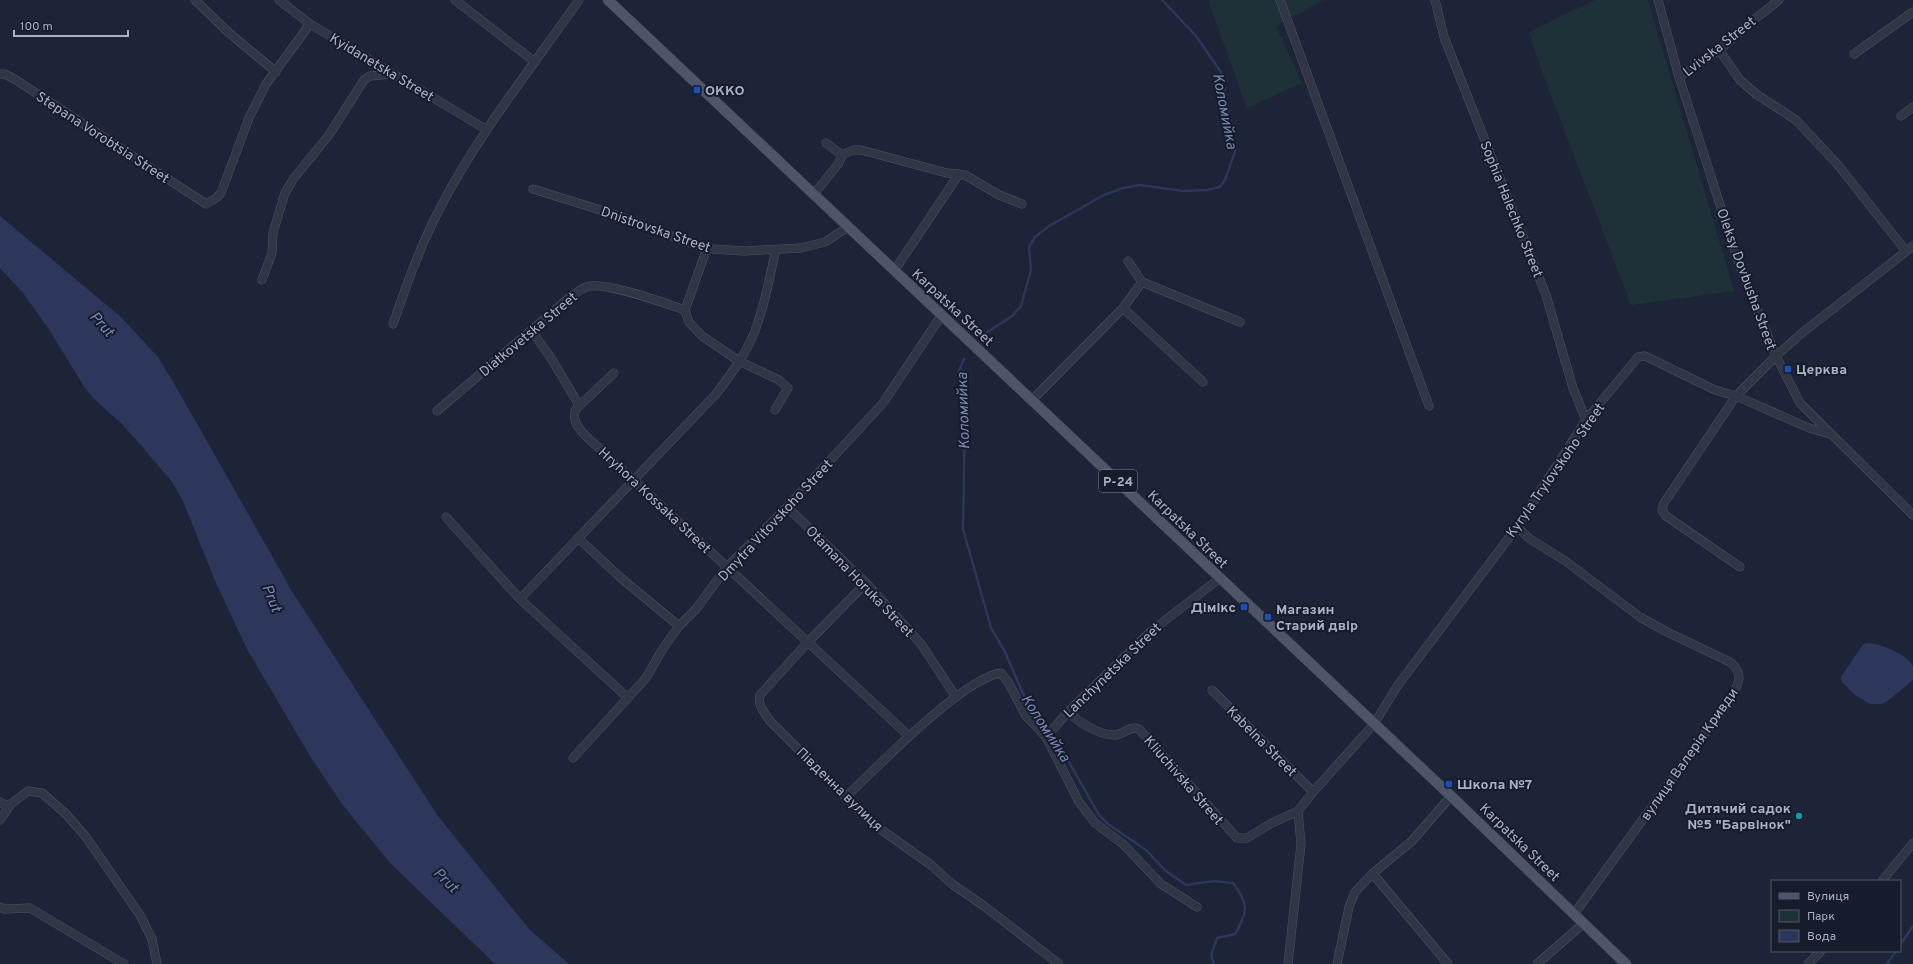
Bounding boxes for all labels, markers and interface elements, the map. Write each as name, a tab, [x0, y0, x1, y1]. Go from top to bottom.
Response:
scale bar	[14, 12, 128, 38]
street label: Lvivska Street	[1680, 13, 1760, 81]
text: 100 m	[20, 19, 53, 35]
street label: Kyidanetska Street	[326, 30, 436, 106]
water label: Коломийка	[1207, 72, 1240, 151]
place label: ОККО	[705, 83, 745, 100]
marker: ОККО	[692, 85, 702, 95]
street label: Stepana Vorobtsia Street	[32, 89, 172, 188]
street label: Sophia Halechko Street	[1475, 139, 1546, 280]
street label: Dnistrovska Street	[598, 204, 713, 257]
street label: Oleksy Dovbusha Street	[1712, 206, 1779, 353]
street label: Karpatska Street	[908, 266, 996, 350]
street label: Diatkovetska Street	[477, 289, 581, 381]
water label: Prut	[84, 308, 118, 342]
place label: Церква	[1796, 362, 1847, 379]
marker: Церква	[1783, 364, 1793, 374]
water label: Коломийка	[954, 372, 975, 450]
street label: Kyryla Trylovskoho Street	[1503, 400, 1609, 541]
street label: Hryhora Kossaka Street	[594, 445, 714, 558]
street label: Dmytra Vitovskoho Street	[715, 457, 837, 586]
road number: Р-24	[1099, 470, 1137, 492]
street label: Karpatska Street	[1143, 487, 1231, 573]
street label: Otamana Horuka Street	[801, 523, 916, 641]
water label: Prut	[257, 582, 285, 616]
place label: Дімікс	[1191, 600, 1236, 617]
marker: Дімікс	[1239, 602, 1249, 612]
place label: Магазин Старий двір	[1276, 602, 1358, 635]
marker: Магазин Старий двір	[1263, 612, 1273, 622]
street label: Lanchynetska Street	[1061, 620, 1165, 722]
street label: вулиця Валерія Кривди	[1638, 685, 1742, 824]
water label: Коломийка	[1016, 691, 1074, 766]
street label: Kabelna Street	[1222, 703, 1300, 781]
street label: Kliuchivska Street	[1140, 733, 1226, 829]
street label: Південна вулиця	[792, 744, 886, 836]
place label: Школа №7	[1457, 777, 1532, 794]
marker: Школа №7	[1444, 779, 1454, 789]
street label: Karpatska Street	[1475, 800, 1563, 886]
place label: Дитячий садок №5 "Барвінок"	[1685, 801, 1791, 834]
marker: Дитячий садок №5 "Барвінок"	[1794, 811, 1804, 821]
water label: Prut	[428, 864, 462, 898]
legend	[1771, 880, 1901, 952]
text: Вулиця	[1807, 889, 1849, 905]
text: Парк	[1807, 909, 1835, 925]
text: Вода	[1807, 929, 1836, 945]

